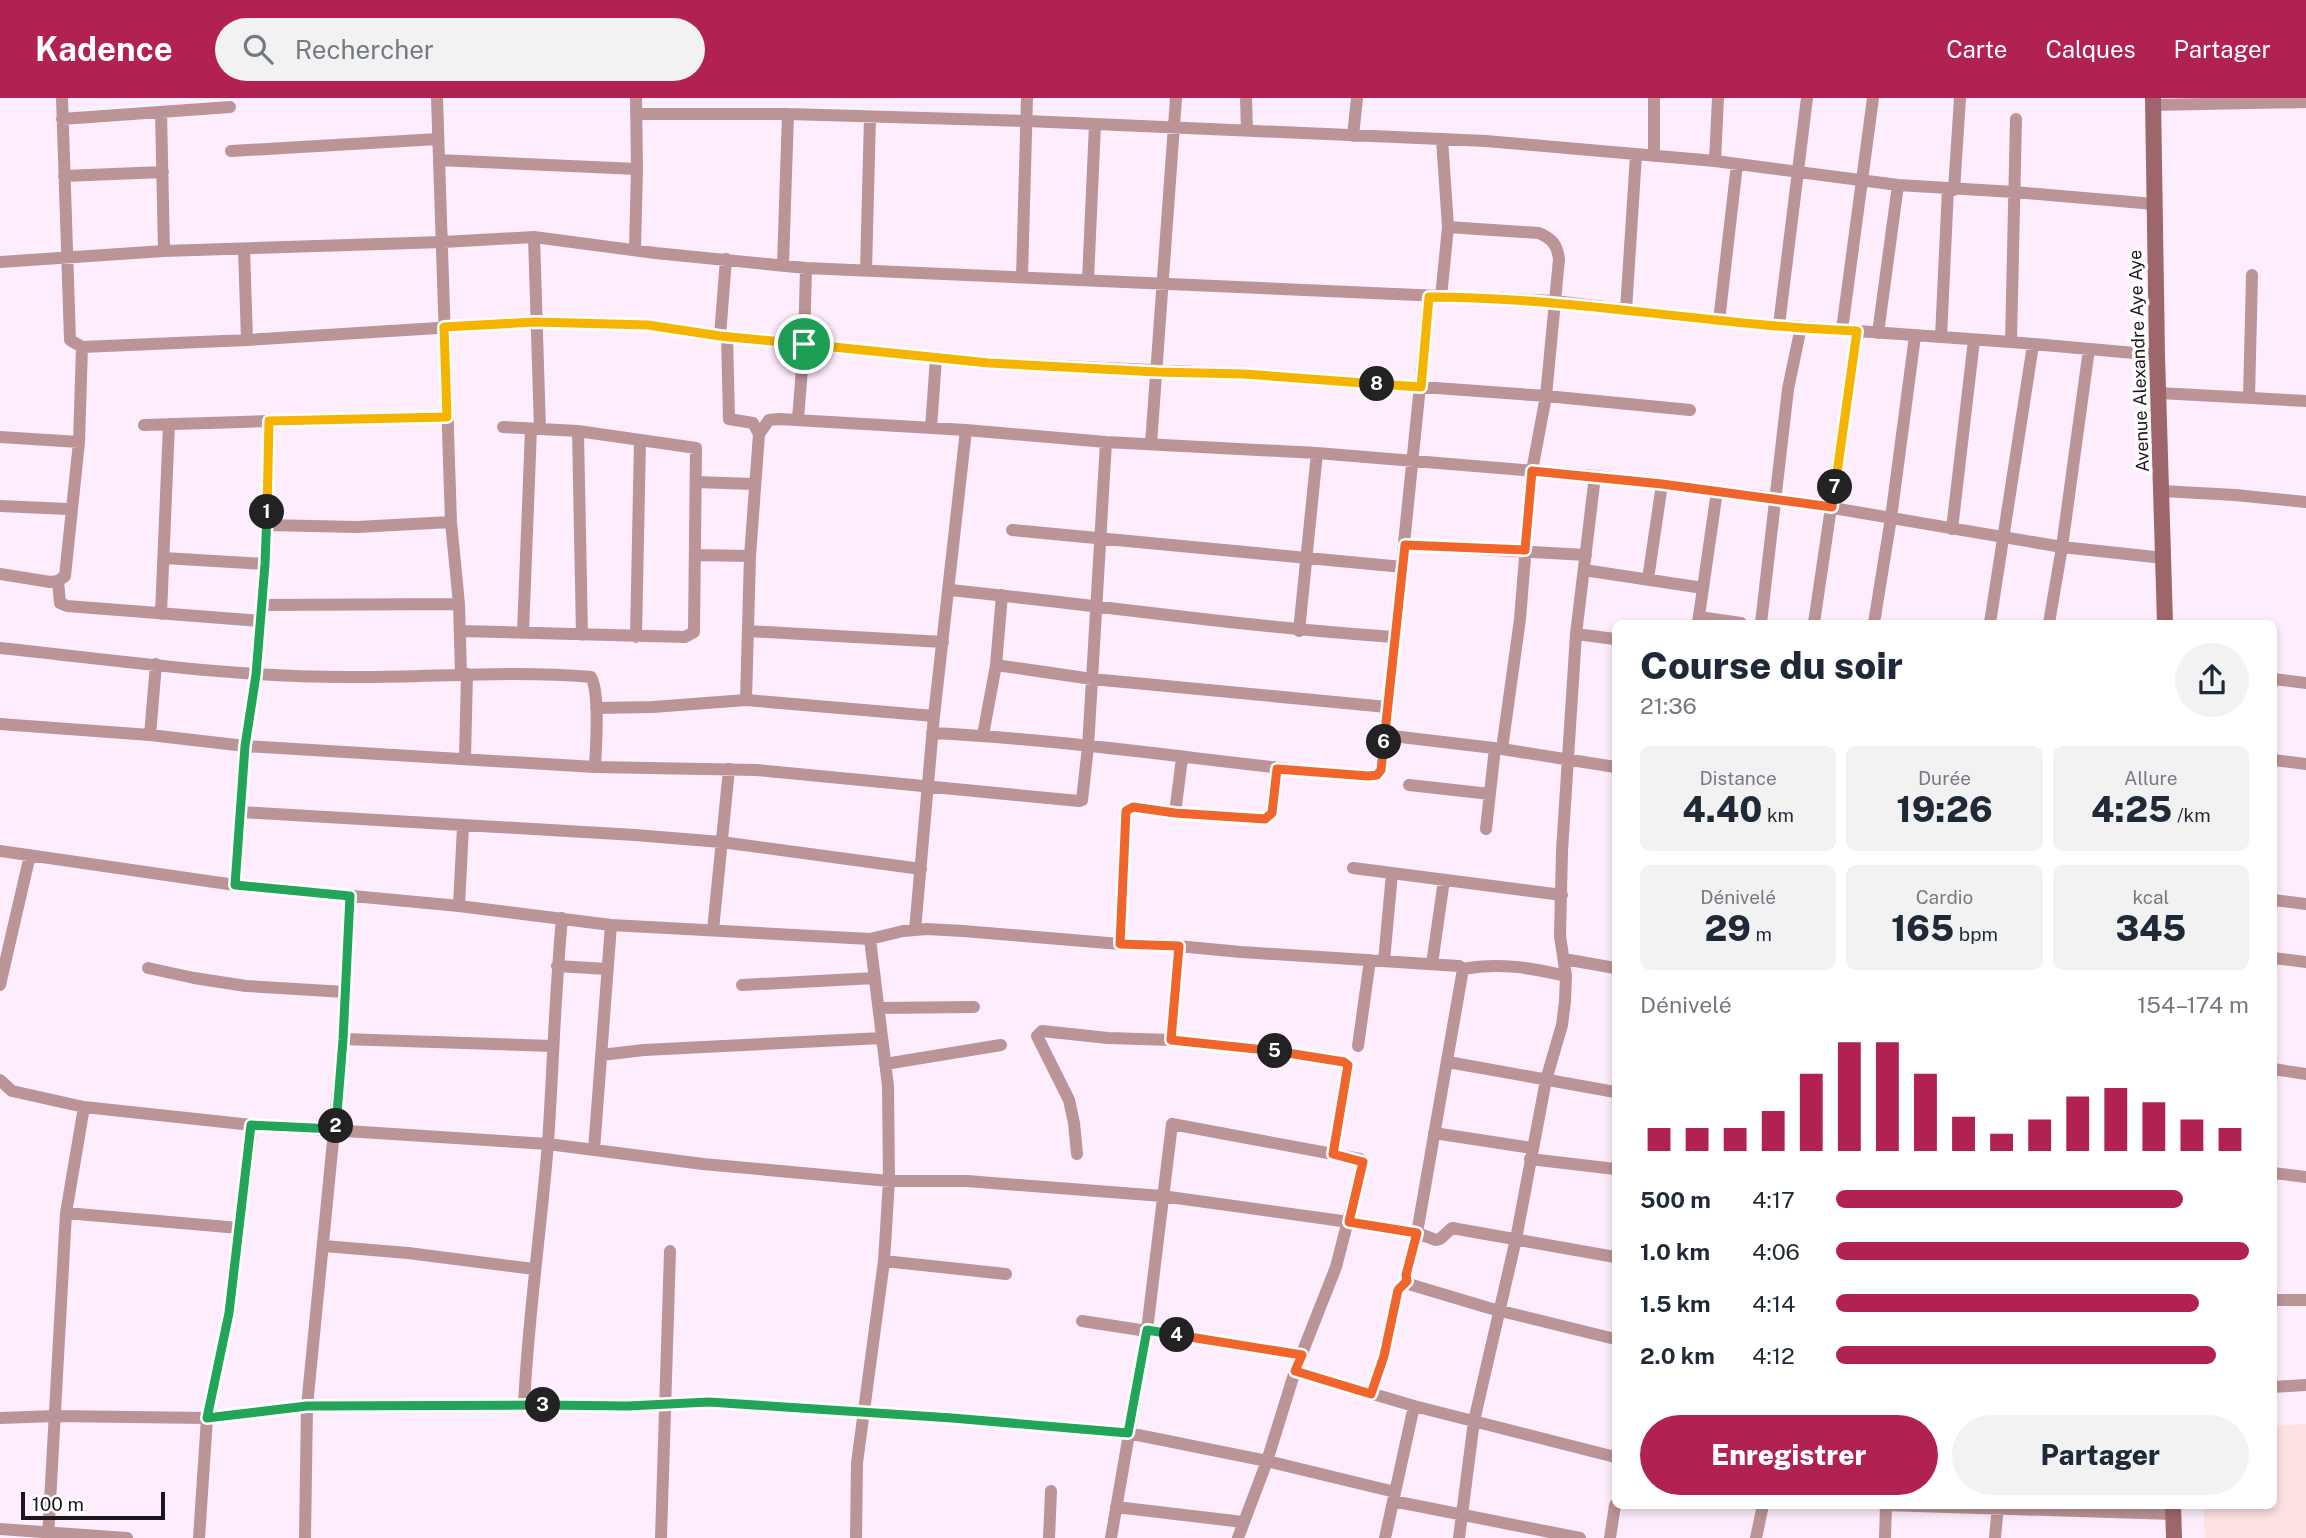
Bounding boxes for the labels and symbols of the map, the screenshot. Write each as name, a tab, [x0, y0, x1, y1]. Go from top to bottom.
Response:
street label: Avenue Alexandre Aye Aye	[2124, 249, 2153, 473]
pin	[774, 314, 834, 374]
pin: 8	[1360, 366, 1394, 402]
pin: 7	[1818, 470, 1853, 504]
pin: 1	[250, 494, 284, 530]
pin: 6	[1366, 724, 1402, 760]
pin: 5	[1258, 1034, 1292, 1068]
pin: 2	[318, 1108, 354, 1144]
pin: 4	[1160, 1318, 1194, 1352]
pin: 3	[526, 1388, 560, 1422]
scale bar	[21, 1489, 164, 1521]

